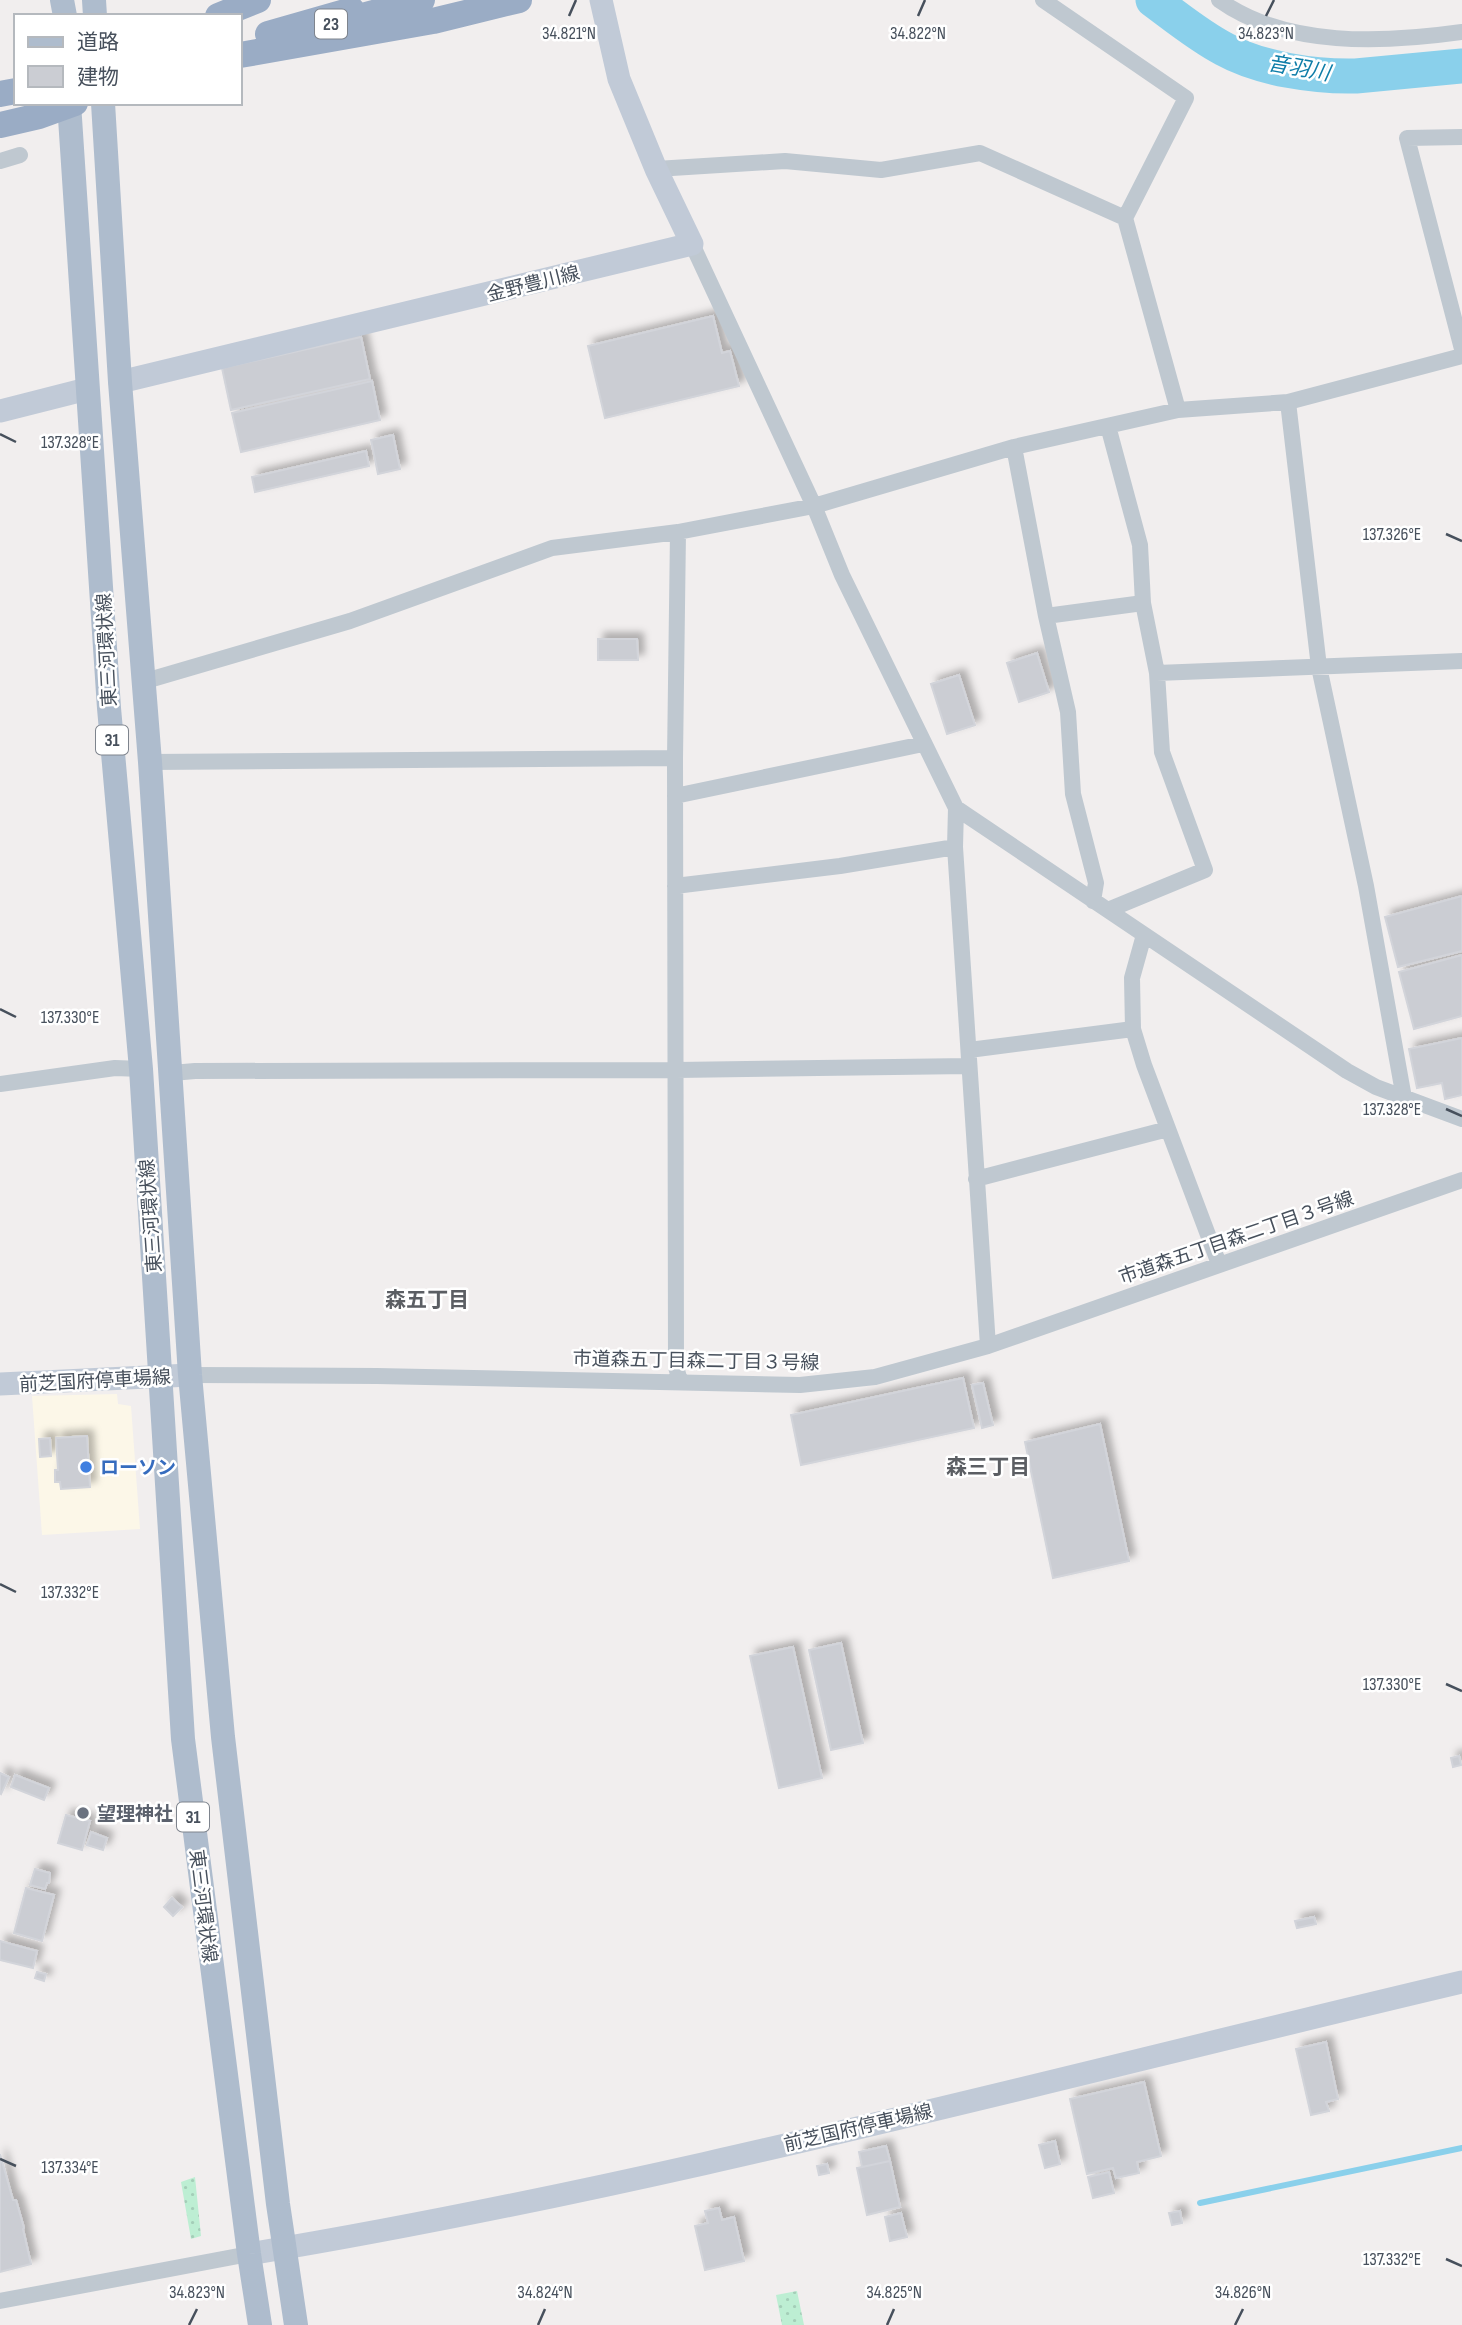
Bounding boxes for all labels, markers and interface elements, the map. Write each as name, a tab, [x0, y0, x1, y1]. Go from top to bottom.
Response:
road number: 23	[315, 9, 347, 38]
legend	[14, 14, 242, 105]
text: 34.821°N	[542, 23, 596, 44]
text: 34.822°N	[890, 23, 946, 44]
text: 34.823°N	[1238, 23, 1294, 44]
text: 道路	[77, 30, 119, 55]
water label: 音羽川	[1266, 51, 1334, 87]
text: 建物	[77, 65, 119, 90]
street label: 金野豊川線	[484, 262, 582, 307]
text: 137.328°E	[41, 432, 99, 453]
text: 137.326°E	[1363, 524, 1421, 545]
street label: 東三河環状線	[93, 592, 122, 707]
road number: 31	[96, 726, 128, 754]
text: 137.330°E	[41, 1007, 99, 1028]
text: 137.328°E	[1363, 1099, 1421, 1120]
street label: 東三河環状線	[136, 1158, 167, 1274]
street label: 市道森五丁目森二丁目３号線	[1116, 1187, 1357, 1290]
district label: 森五丁目	[385, 1288, 469, 1313]
street label: 市道森五丁目森二丁目３号線	[572, 1348, 820, 1375]
street label: 前芝国府停車場線	[19, 1366, 172, 1397]
district label: 森三丁目	[946, 1455, 1030, 1480]
place label: ローソン	[100, 1457, 176, 1480]
marker: ローソン	[78, 1459, 94, 1475]
text: 137.332°E	[41, 1582, 99, 1603]
text: 137.330°E	[1363, 1674, 1421, 1695]
road number: 31	[177, 1802, 209, 1831]
place label: 望理神社	[97, 1803, 173, 1826]
marker: 望理神社	[75, 1805, 91, 1821]
street label: 東三河環状線	[184, 1848, 221, 1964]
street label: 前芝国府停車場線	[782, 2100, 935, 2157]
text: 137.334°E	[41, 2157, 99, 2178]
text: 137.332°E	[1363, 2249, 1421, 2270]
text: 34.823°N	[169, 2282, 225, 2303]
text: 34.824°N	[517, 2282, 573, 2303]
text: 34.825°N	[866, 2282, 922, 2303]
text: 34.826°N	[1215, 2282, 1271, 2303]

